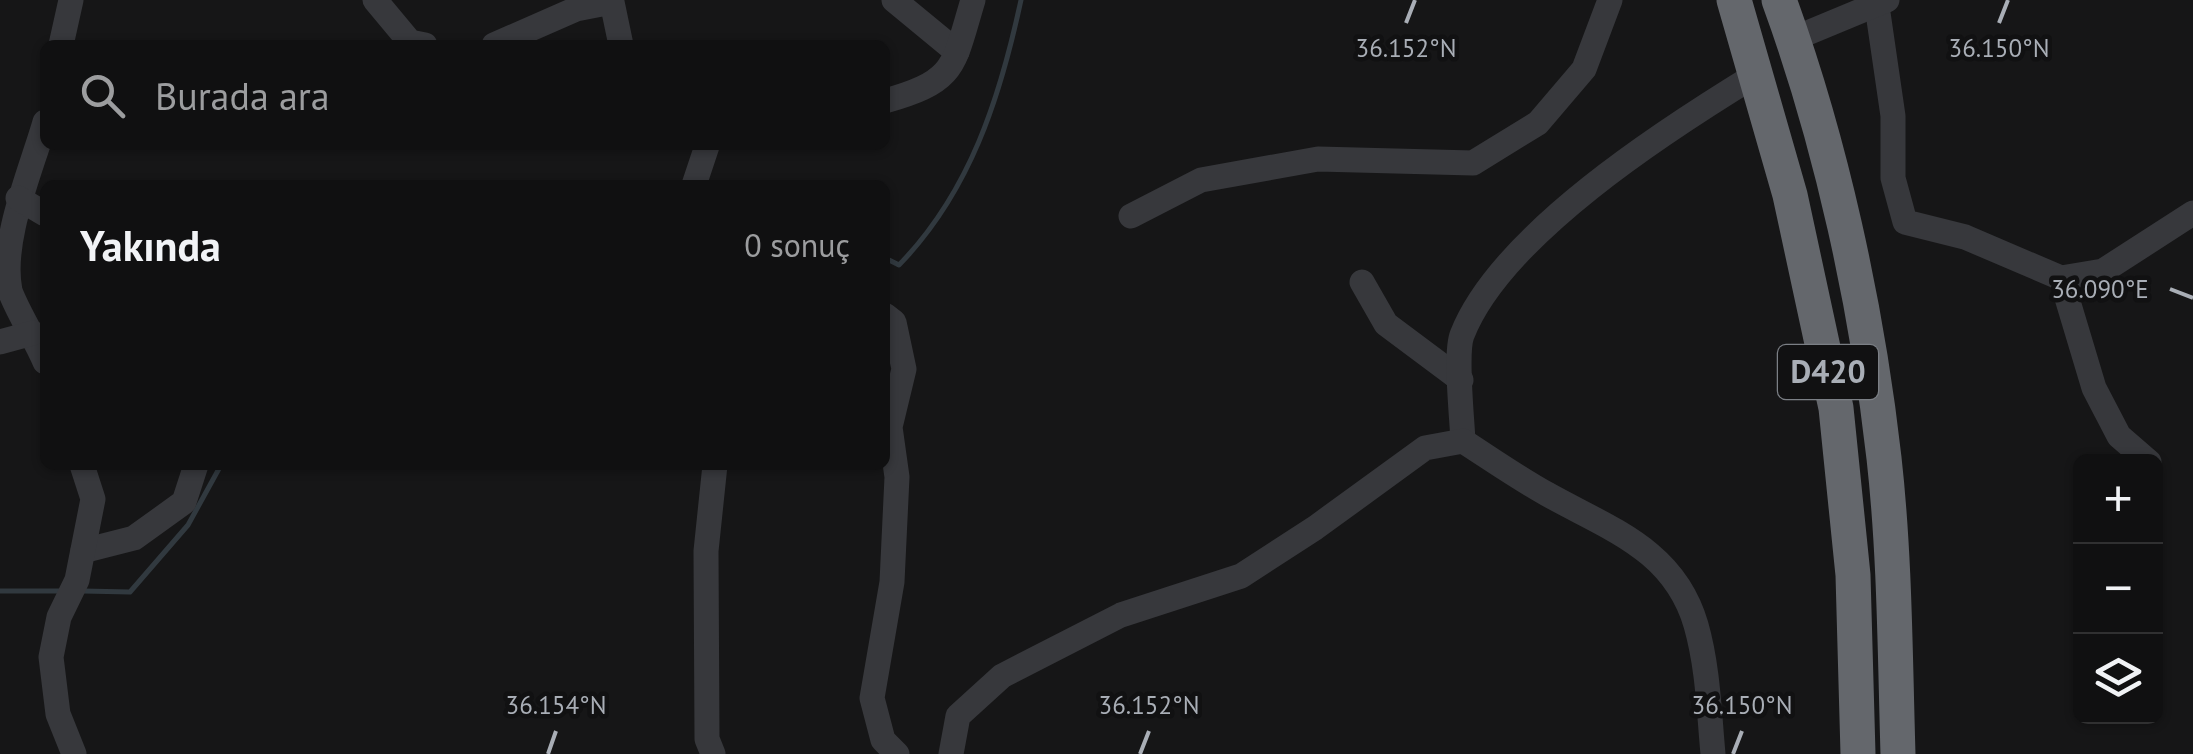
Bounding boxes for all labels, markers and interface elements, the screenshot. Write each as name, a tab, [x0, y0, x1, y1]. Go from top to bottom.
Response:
text: 36.152°N	[1356, 32, 1456, 64]
text: 36.150°N	[1949, 32, 2049, 64]
search box	[40, 40, 890, 150]
icon: search	[75, 68, 130, 123]
text: Burada ara	[155, 71, 330, 120]
text: Yakında	[80, 218, 221, 273]
text: 0 sonuç	[744, 224, 850, 266]
text: 36.090°E	[2051, 273, 2149, 305]
road number: D420	[1778, 345, 1878, 399]
map controls	[2073, 454, 2163, 724]
button: +	[2073, 454, 2163, 544]
button: −	[2073, 544, 2163, 634]
button: layers	[2073, 634, 2163, 724]
text: 36.154°N	[506, 689, 606, 721]
text: 36.152°N	[1099, 689, 1199, 721]
text: 36.150°N	[1692, 689, 1792, 721]

